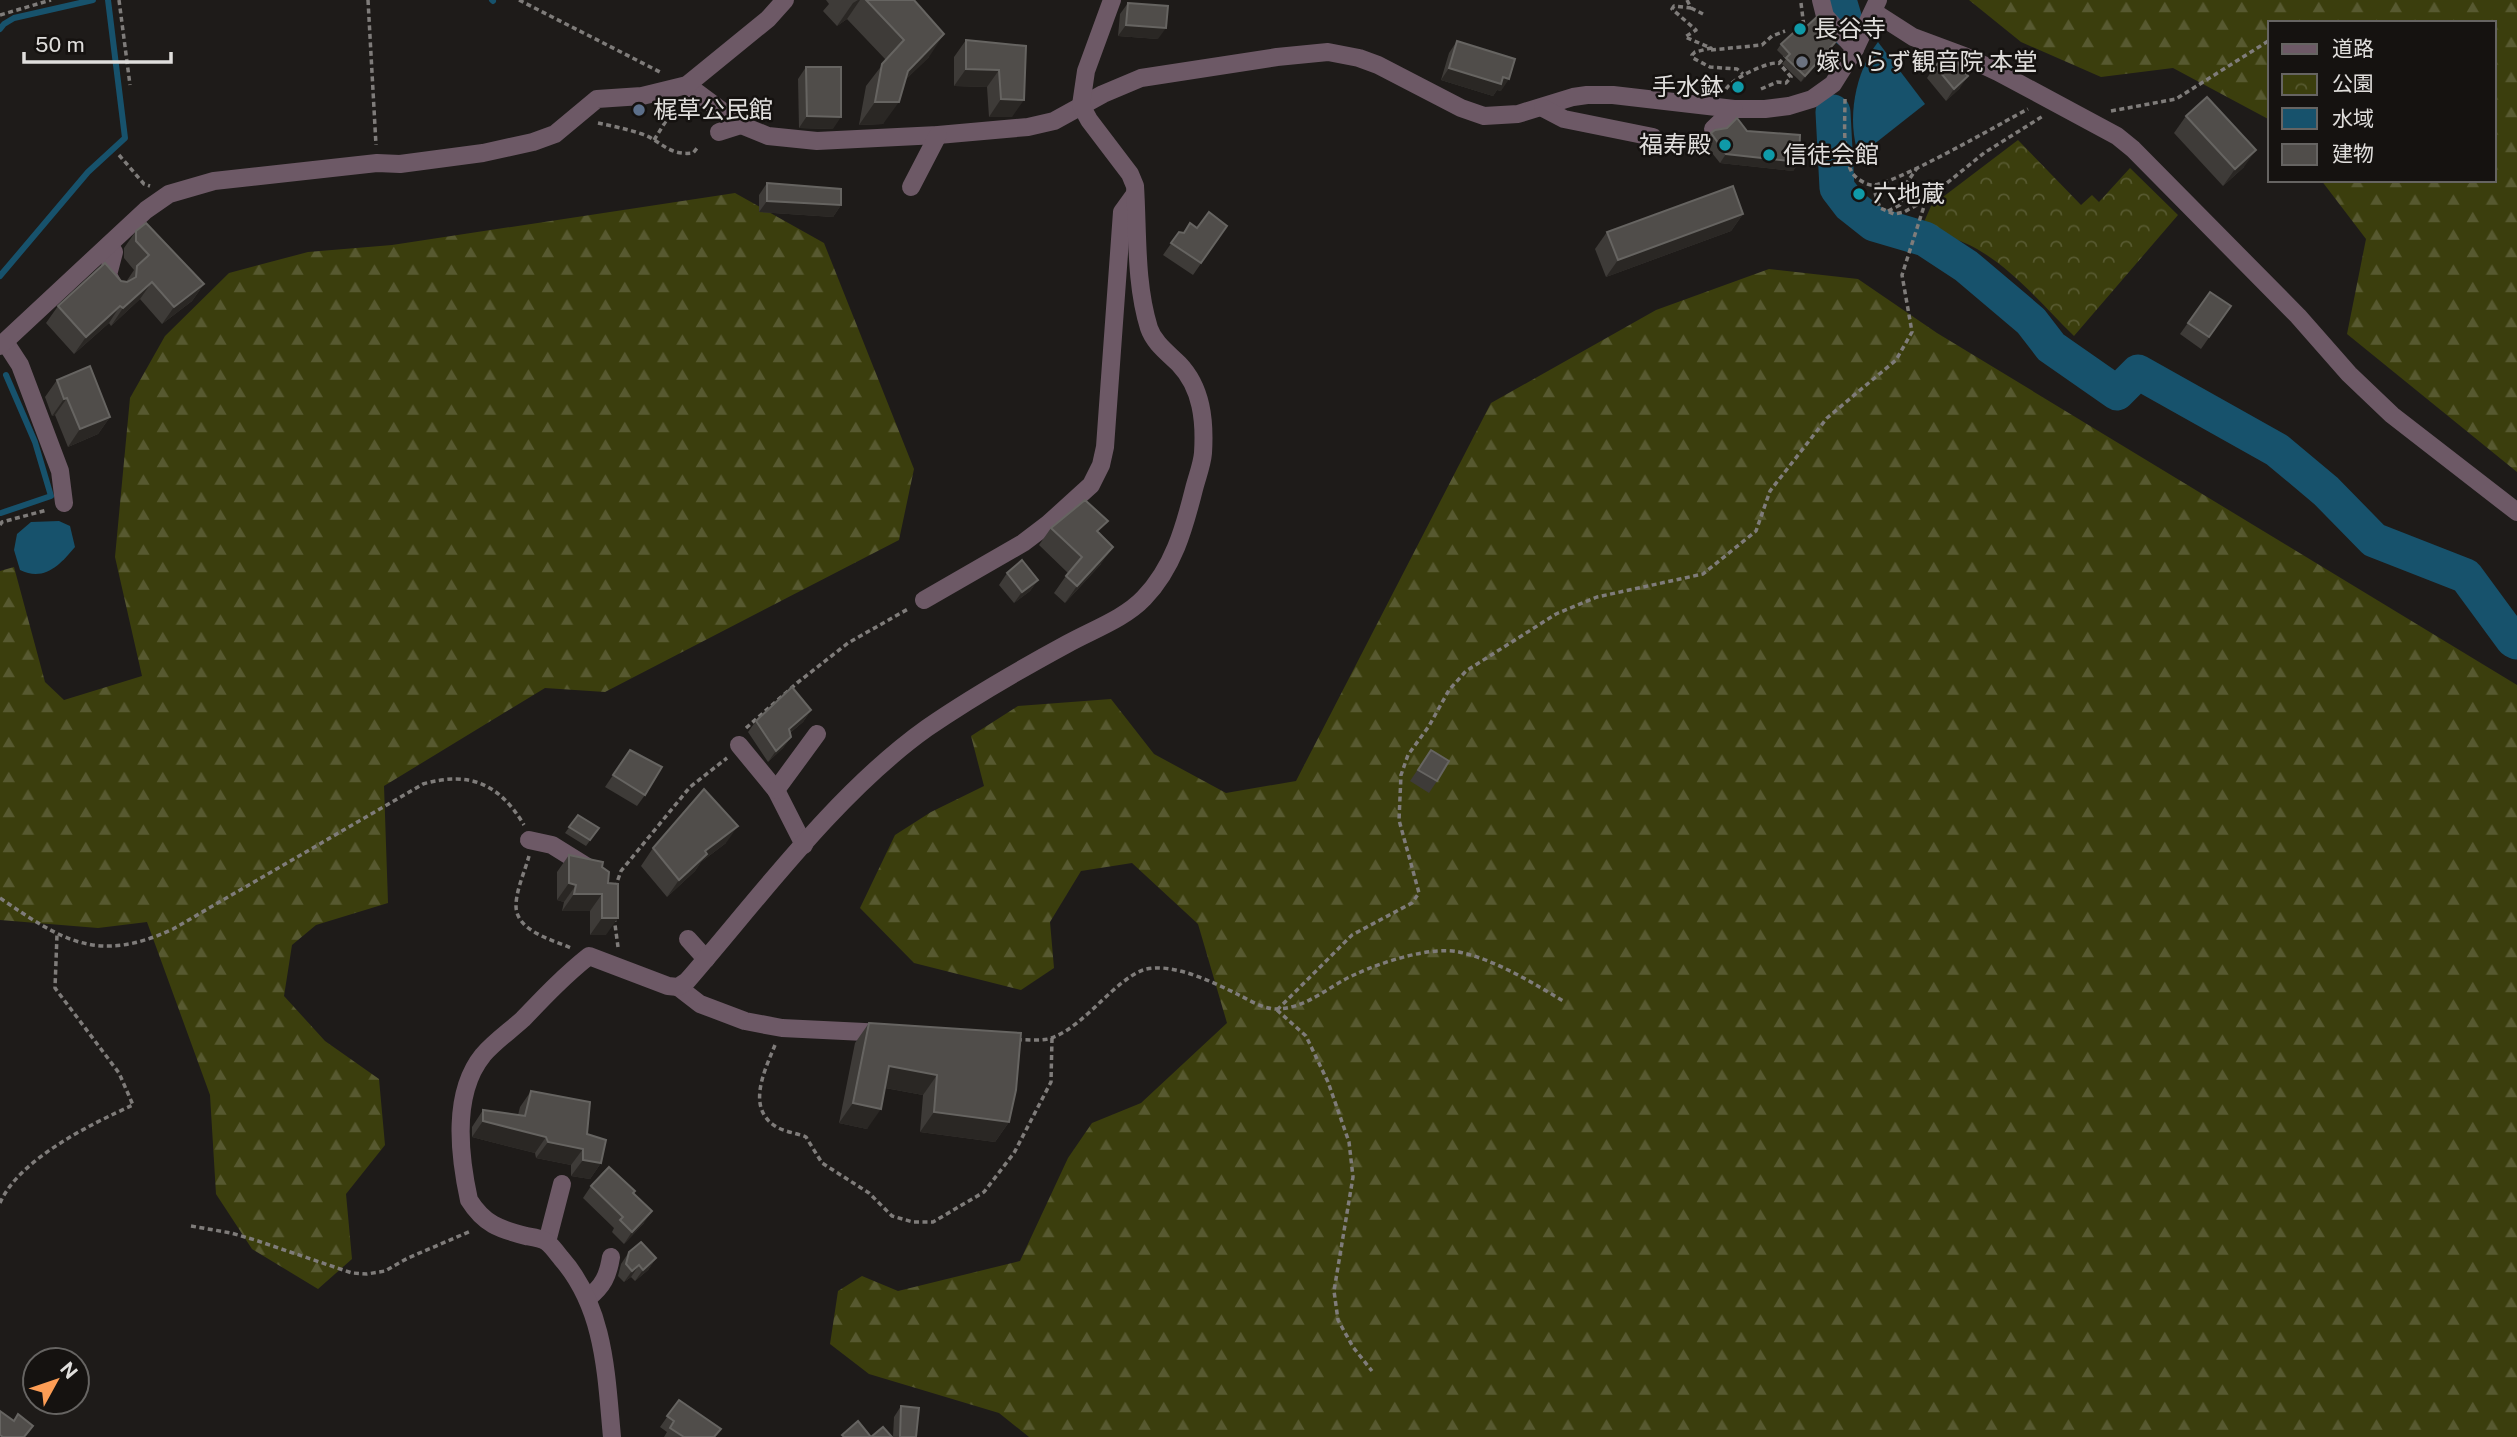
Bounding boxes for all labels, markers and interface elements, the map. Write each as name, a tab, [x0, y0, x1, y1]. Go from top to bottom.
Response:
place label: 長谷寺	[1814, 14, 1886, 42]
scale bar	[24, 21, 172, 65]
marker: 長谷寺	[1792, 21, 1808, 37]
legend	[2268, 21, 2496, 182]
text: 50 m	[35, 32, 85, 57]
text: 道路	[2332, 36, 2374, 61]
place label: 嫁いらず観音院 本堂	[1816, 47, 2037, 75]
marker: 嫁いらず観音院 本堂	[1794, 54, 1810, 70]
text: 公園	[2332, 71, 2374, 96]
place label: 手水鉢	[1652, 72, 1724, 100]
marker: 手水鉢	[1730, 79, 1746, 95]
place label: 梶草公民館	[653, 95, 773, 123]
marker: 梶草公民館	[631, 102, 647, 118]
text: 水域	[2332, 106, 2374, 131]
place label: 福寿殿	[1639, 130, 1711, 158]
marker: 福寿殿	[1717, 137, 1733, 153]
place label: 信徒会館	[1783, 140, 1879, 168]
text: 建物	[2332, 141, 2374, 166]
marker: 信徒会館	[1761, 147, 1777, 163]
place label: 六地蔵	[1873, 179, 1945, 207]
marker: 六地蔵	[1851, 186, 1867, 202]
north arrow	[21, 1346, 91, 1416]
text: N	[56, 1357, 82, 1383]

